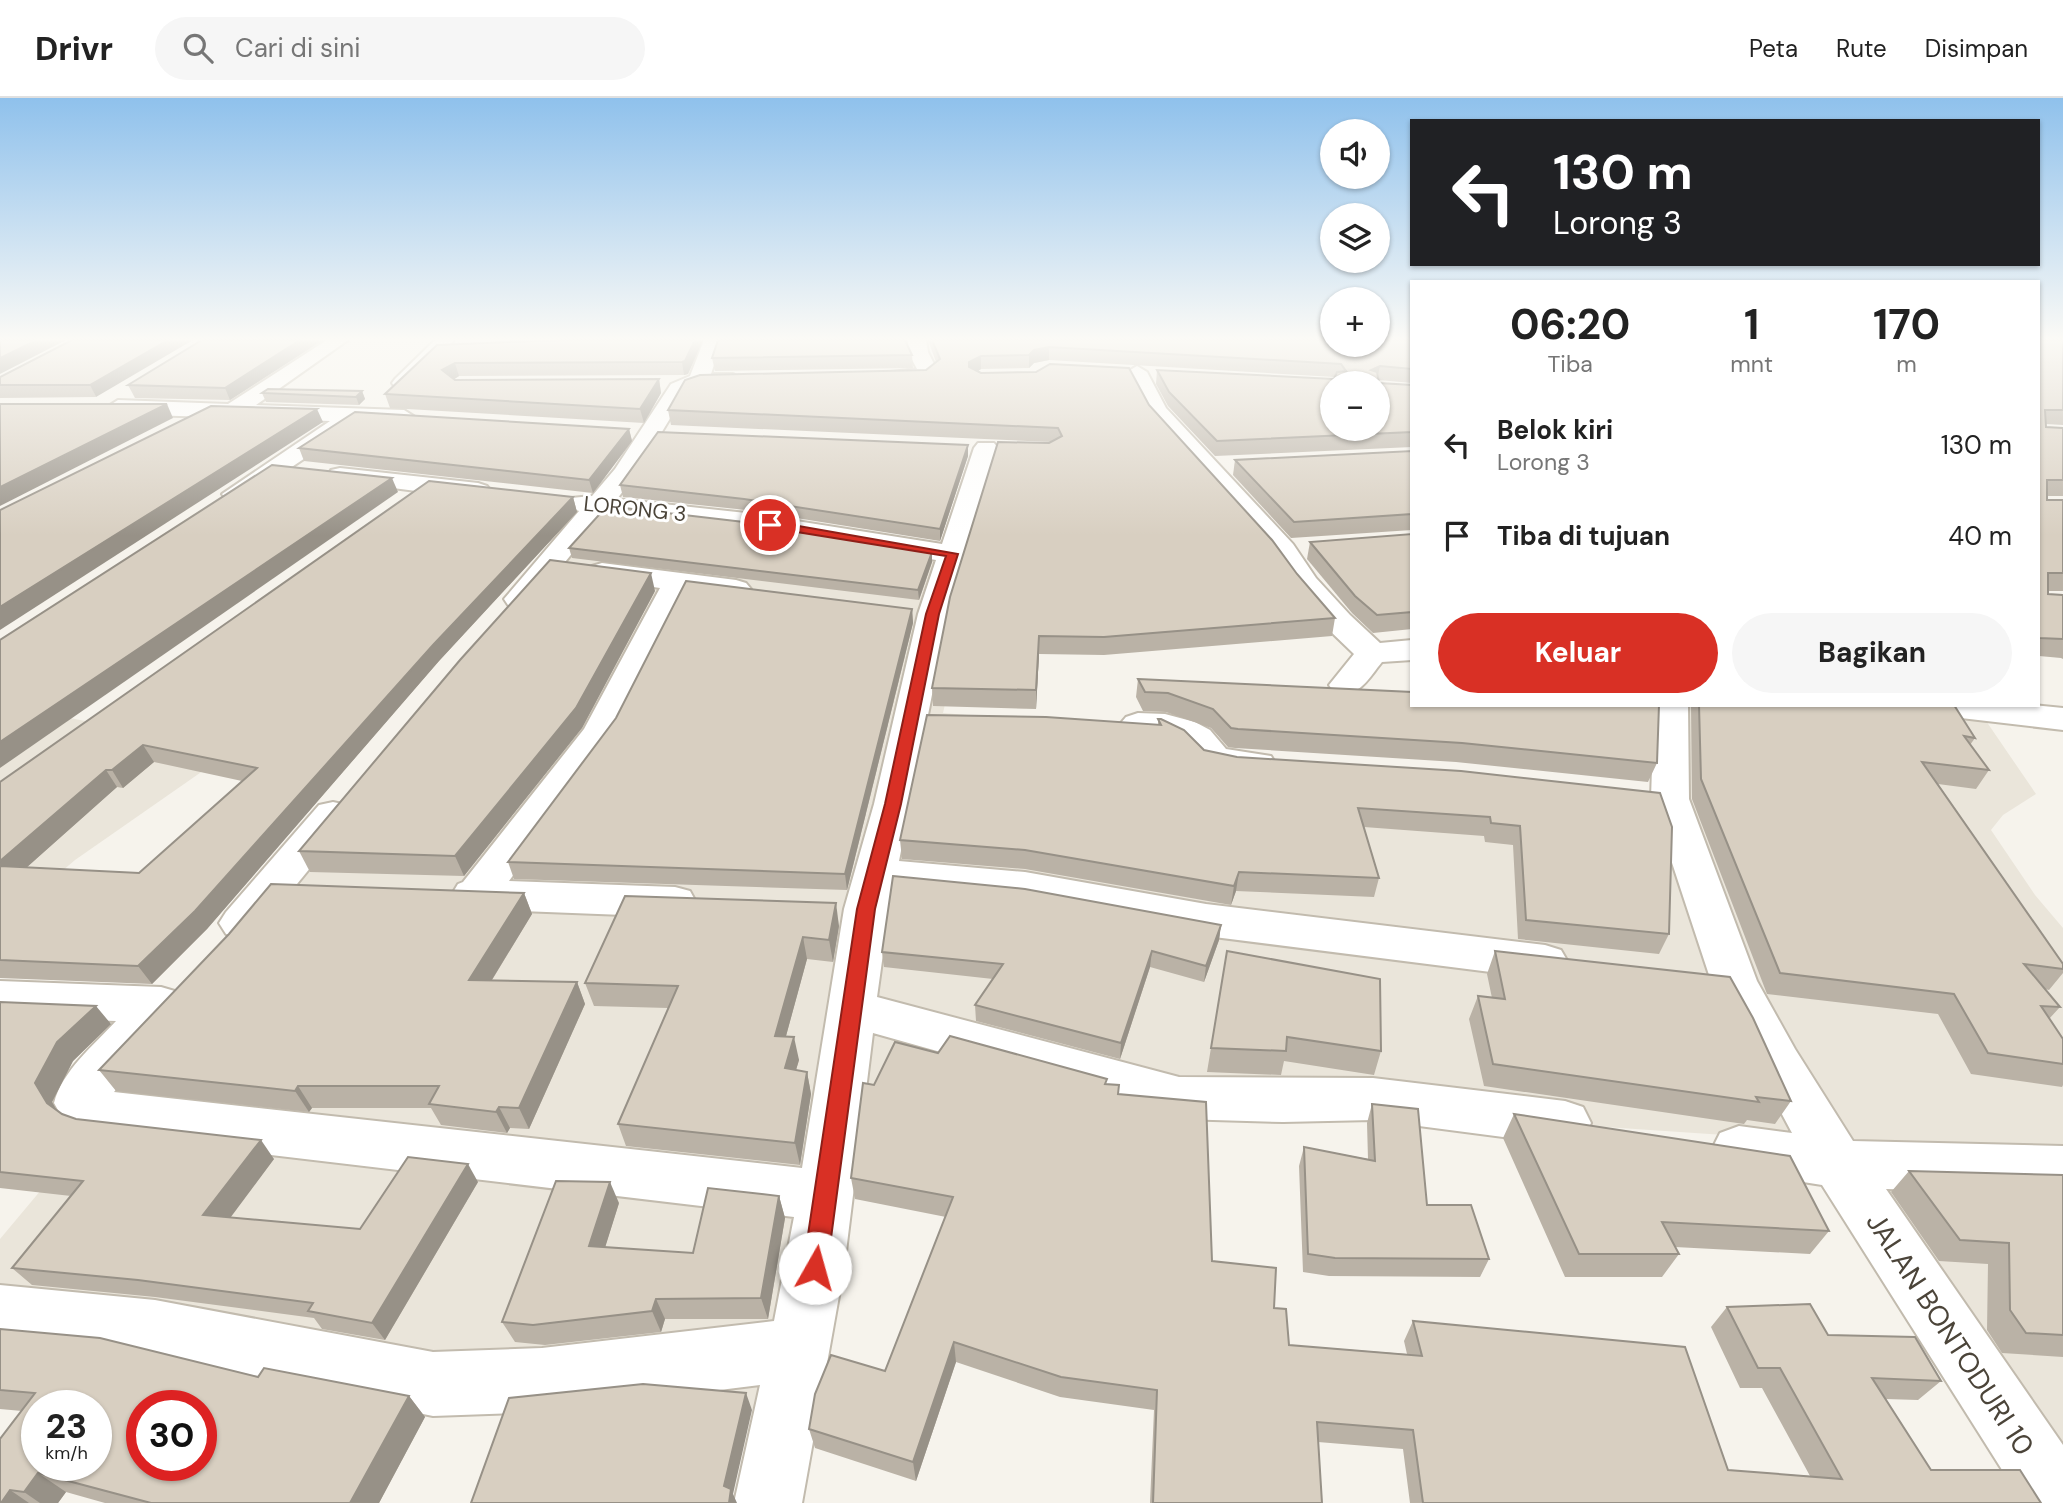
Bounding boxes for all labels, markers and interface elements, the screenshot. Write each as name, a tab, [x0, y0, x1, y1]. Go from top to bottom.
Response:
search box	[155, 17, 645, 80]
text: Drivr	[35, 27, 113, 70]
icon: search	[179, 29, 217, 67]
text: Cari di sini	[235, 31, 361, 65]
text: Peta	[1749, 33, 1798, 64]
text: Rute	[1836, 33, 1887, 64]
text: Disimpan	[1925, 33, 2028, 64]
map controls	[1320, 119, 1390, 441]
button: sound	[1320, 119, 1390, 189]
text: 130 m	[1553, 140, 1693, 204]
icon: left	[1438, 147, 1529, 238]
text: Lorong 3	[1553, 202, 1682, 244]
button: layers	[1320, 203, 1390, 273]
button: +	[1320, 287, 1390, 357]
text: 06:20	[1510, 297, 1630, 352]
text: 1	[1744, 297, 1759, 352]
text: 170	[1873, 297, 1940, 352]
text: Tiba	[1547, 349, 1593, 379]
text: mnt	[1730, 349, 1773, 379]
text: m	[1896, 349, 1917, 379]
button: −	[1320, 371, 1390, 441]
text: Belok kiri	[1497, 413, 1613, 447]
icon: left	[1438, 426, 1476, 464]
text: 130 m	[1941, 428, 2012, 462]
text: Lorong 3	[1497, 447, 1590, 477]
street label: LORONG 3	[582, 490, 688, 528]
pin	[740, 495, 800, 555]
icon: arrive	[751, 506, 789, 544]
icon: arrive	[1438, 517, 1476, 555]
text: Tiba di tujuan	[1497, 519, 1670, 553]
text: 40 m	[1948, 519, 2012, 553]
button: Keluar	[1438, 613, 1718, 693]
button: Bagikan	[1732, 613, 2012, 693]
street label: JALAN BONTODURI 10	[1858, 1206, 2042, 1462]
position arrow	[778, 1231, 852, 1305]
speed limit sign: 30	[126, 1390, 217, 1481]
text: 23	[46, 1403, 87, 1449]
text: km/h	[45, 1441, 88, 1465]

